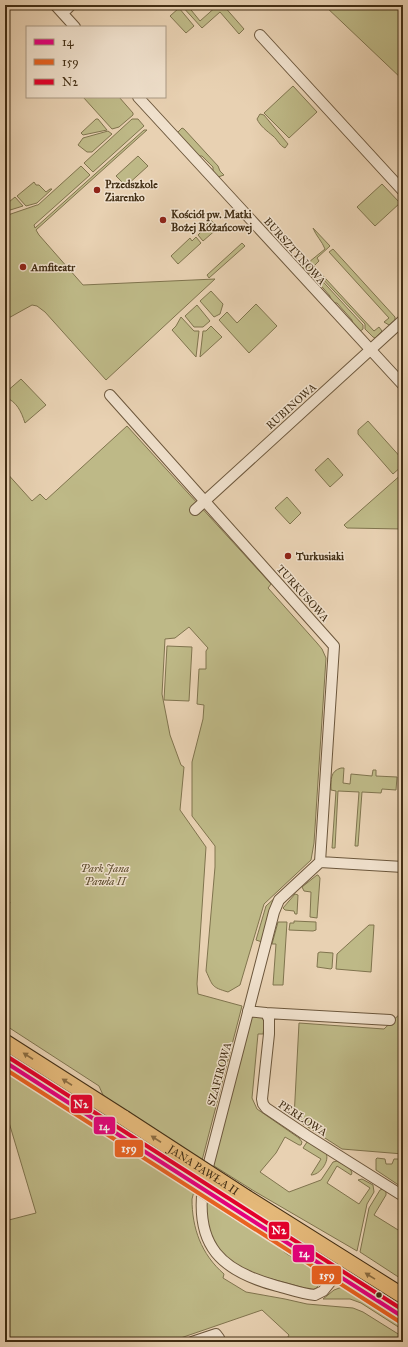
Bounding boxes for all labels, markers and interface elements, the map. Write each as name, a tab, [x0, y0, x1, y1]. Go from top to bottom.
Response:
legend	[26, 26, 166, 98]
text: 14	[62, 35, 74, 49]
text: 159	[62, 55, 79, 69]
text: N2	[62, 75, 78, 89]
place label: Przedszkole Ziarenko	[105, 178, 158, 204]
marker: Przedszkole Ziarenko	[92, 185, 102, 195]
place label: Kościół pw. Matki Bożej Różańcowej	[171, 208, 253, 235]
marker: Kościół pw. Matki Bożej Różańcowej	[158, 215, 168, 225]
street label: BURSZTYNOWA	[261, 215, 329, 288]
place label: Amfiteatr	[30, 261, 76, 274]
marker: Amfiteatr	[18, 262, 28, 272]
street label: RUBINOWA	[264, 380, 319, 432]
place label: Turkusiaki	[295, 550, 345, 563]
marker: Turkusiaki	[283, 551, 293, 561]
street label: TURKUSOWA	[274, 562, 332, 625]
park label: Park Jana Pawła II	[81, 862, 129, 888]
street label: SZAFIROWA	[205, 1040, 234, 1108]
one-way arrow	[22, 1053, 33, 1060]
one-way arrow	[62, 1078, 73, 1086]
line badge: N2	[70, 1094, 93, 1114]
text: N2	[74, 1098, 89, 1111]
street label: PERŁOWA	[276, 1098, 330, 1139]
line badge: 14	[93, 1116, 116, 1135]
text: 14	[99, 1120, 110, 1134]
one-way arrow	[151, 1135, 161, 1143]
line badge: 159	[114, 1139, 144, 1158]
text: 159	[121, 1142, 137, 1156]
street label: JANA PAWŁA II	[164, 1142, 241, 1198]
line badge: N2	[268, 1221, 290, 1240]
text: N2	[272, 1224, 287, 1237]
line badge: 14	[292, 1244, 315, 1263]
text: 14	[299, 1247, 310, 1261]
line badge: 159	[311, 1265, 342, 1285]
text: 159	[319, 1269, 335, 1283]
one-way arrow	[364, 1272, 376, 1279]
unlabelled marker	[374, 1290, 384, 1300]

